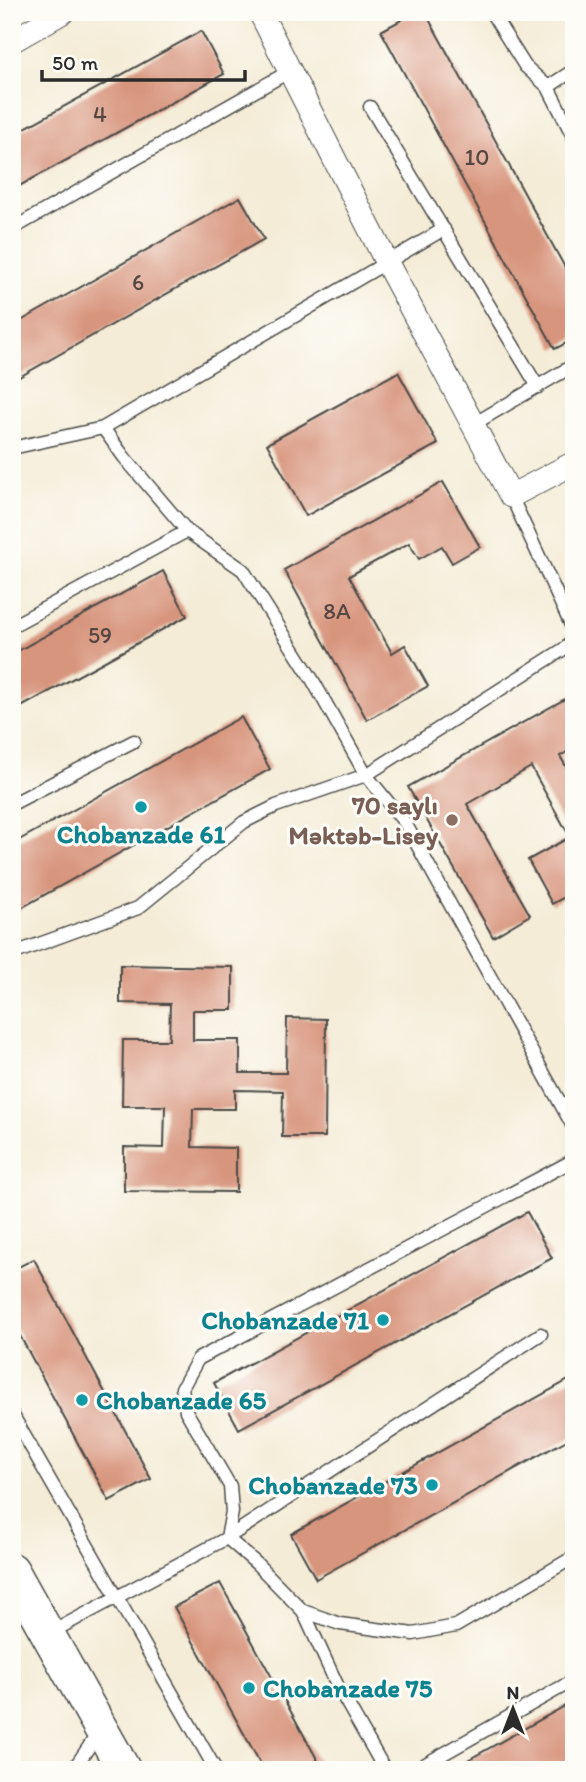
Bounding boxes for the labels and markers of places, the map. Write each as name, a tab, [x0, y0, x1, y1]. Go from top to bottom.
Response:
place label: 70 saylı Məktəb-Lisey	[288, 789, 439, 851]
marker: Chobanzade 61	[133, 799, 149, 815]
marker: 70 saylı Məktəb-Lisey	[444, 812, 460, 828]
place label: Chobanzade 61	[57, 818, 225, 850]
place label: Chobanzade 71	[201, 1304, 369, 1336]
marker: Chobanzade 71	[375, 1312, 391, 1328]
place label: Chobanzade 65	[96, 1384, 267, 1416]
marker: Chobanzade 65	[74, 1392, 90, 1408]
place label: Chobanzade 73	[248, 1469, 418, 1501]
marker: Chobanzade 73	[424, 1477, 440, 1493]
place label: Chobanzade 75	[263, 1672, 433, 1704]
marker: Chobanzade 75	[241, 1680, 257, 1696]

